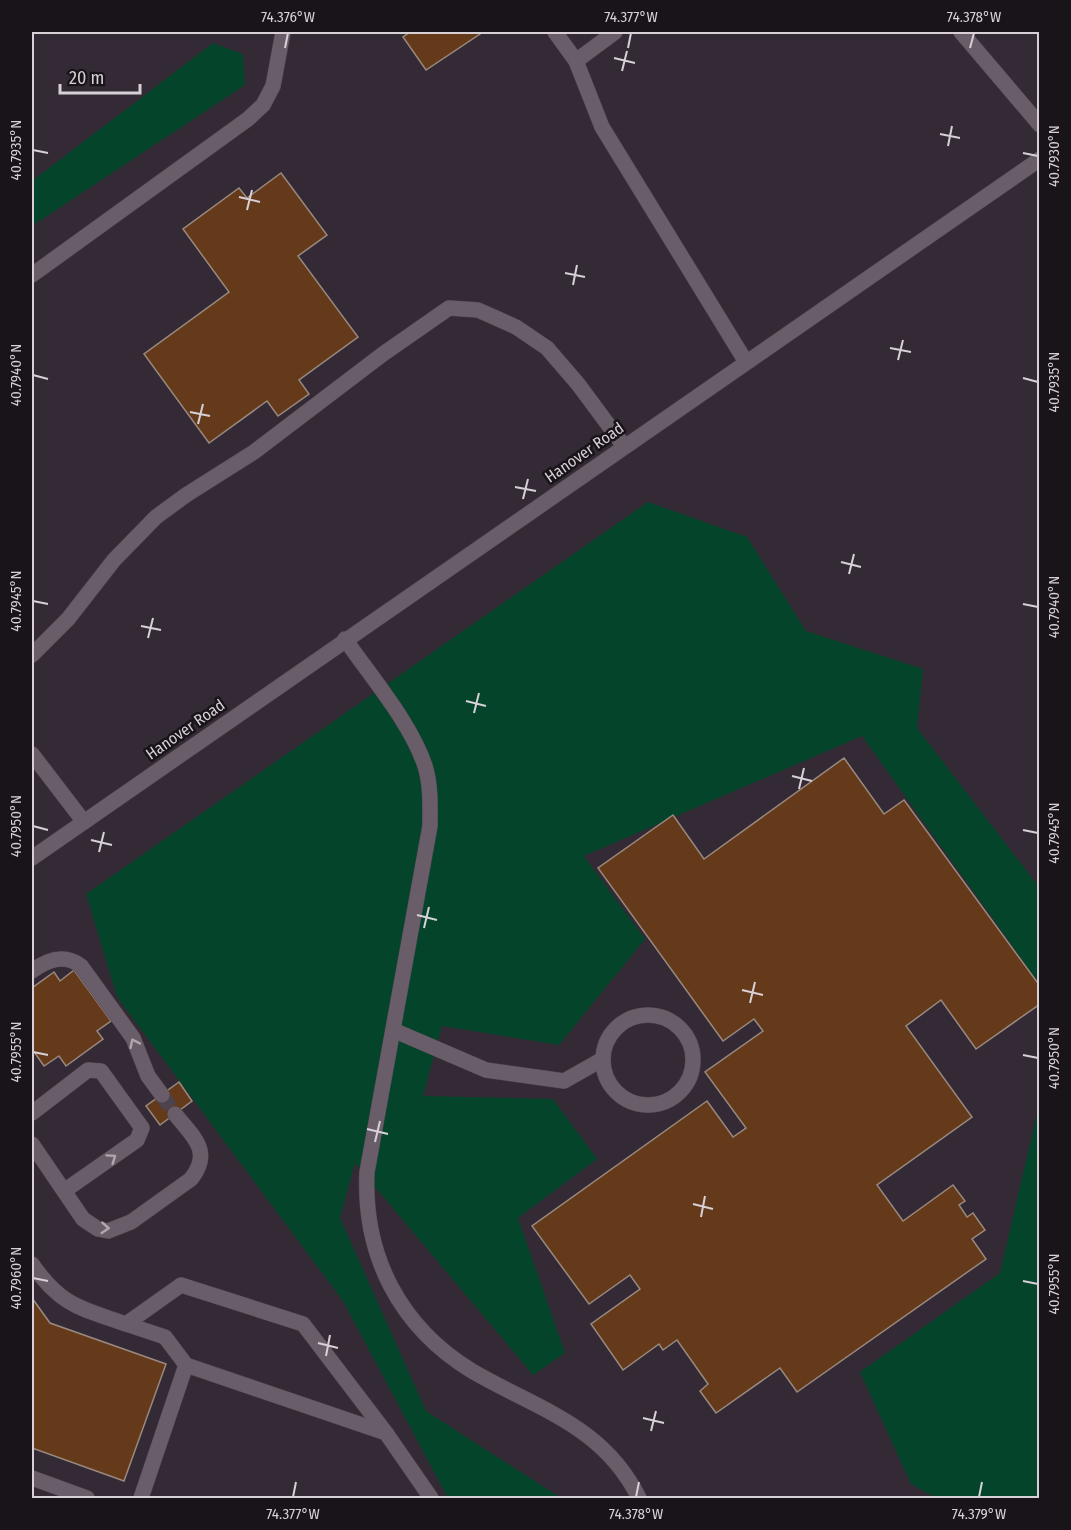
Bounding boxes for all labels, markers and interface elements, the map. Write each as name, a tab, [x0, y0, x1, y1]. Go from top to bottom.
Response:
text: 74.376°W	[261, 8, 315, 26]
text: 74.377°W	[604, 8, 658, 26]
text: 74.378°W	[947, 8, 1001, 26]
scale bar	[60, 57, 140, 95]
text: 20 m	[69, 67, 104, 89]
text: 40.7935°N	[7, 120, 25, 180]
text: 40.7930°N	[1045, 125, 1063, 187]
text: 40.7940°N	[7, 344, 25, 406]
text: 40.7935°N	[1045, 352, 1063, 412]
street label: Hanover Road	[541, 418, 627, 487]
text: 40.7945°N	[7, 570, 25, 632]
text: 40.7940°N	[1045, 576, 1063, 638]
street label: Hanover Road	[142, 695, 228, 764]
text: 40.7950°N	[7, 795, 25, 857]
text: 40.7945°N	[1045, 802, 1063, 864]
text: 40.7955°N	[7, 1021, 25, 1083]
text: 40.7950°N	[1045, 1027, 1063, 1089]
one-way arrow	[130, 1039, 142, 1050]
one-way arrow	[106, 1154, 117, 1165]
one-way arrow	[101, 1222, 110, 1235]
text: 40.7960°N	[7, 1247, 25, 1309]
text: 40.7955°N	[1045, 1253, 1063, 1315]
text: 74.377°W	[266, 1505, 320, 1523]
text: 74.378°W	[609, 1505, 663, 1523]
text: 74.379°W	[952, 1505, 1006, 1523]

